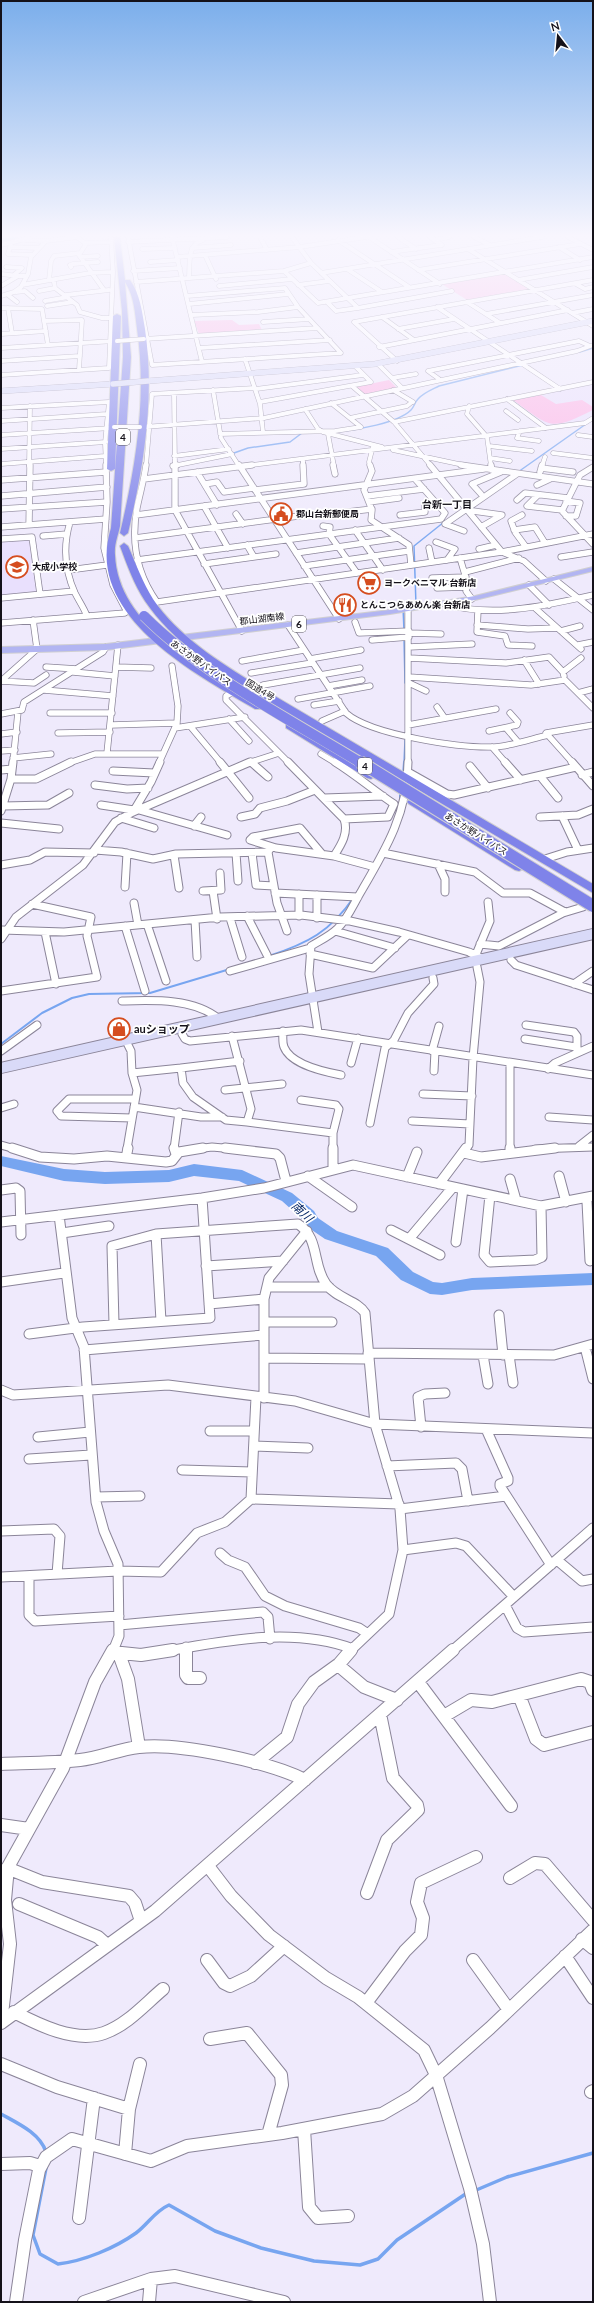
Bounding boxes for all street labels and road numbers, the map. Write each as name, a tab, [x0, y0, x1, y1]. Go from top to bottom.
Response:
road number: 4	[116, 429, 130, 445]
street label: 郡山湖南線	[239, 610, 286, 627]
road number: 6	[292, 616, 306, 632]
street label: あさか野バイパス	[169, 637, 234, 688]
street label: 国道4号	[244, 677, 277, 703]
road number: 4	[358, 758, 372, 774]
street label: あさか野バイパス	[443, 810, 510, 857]

